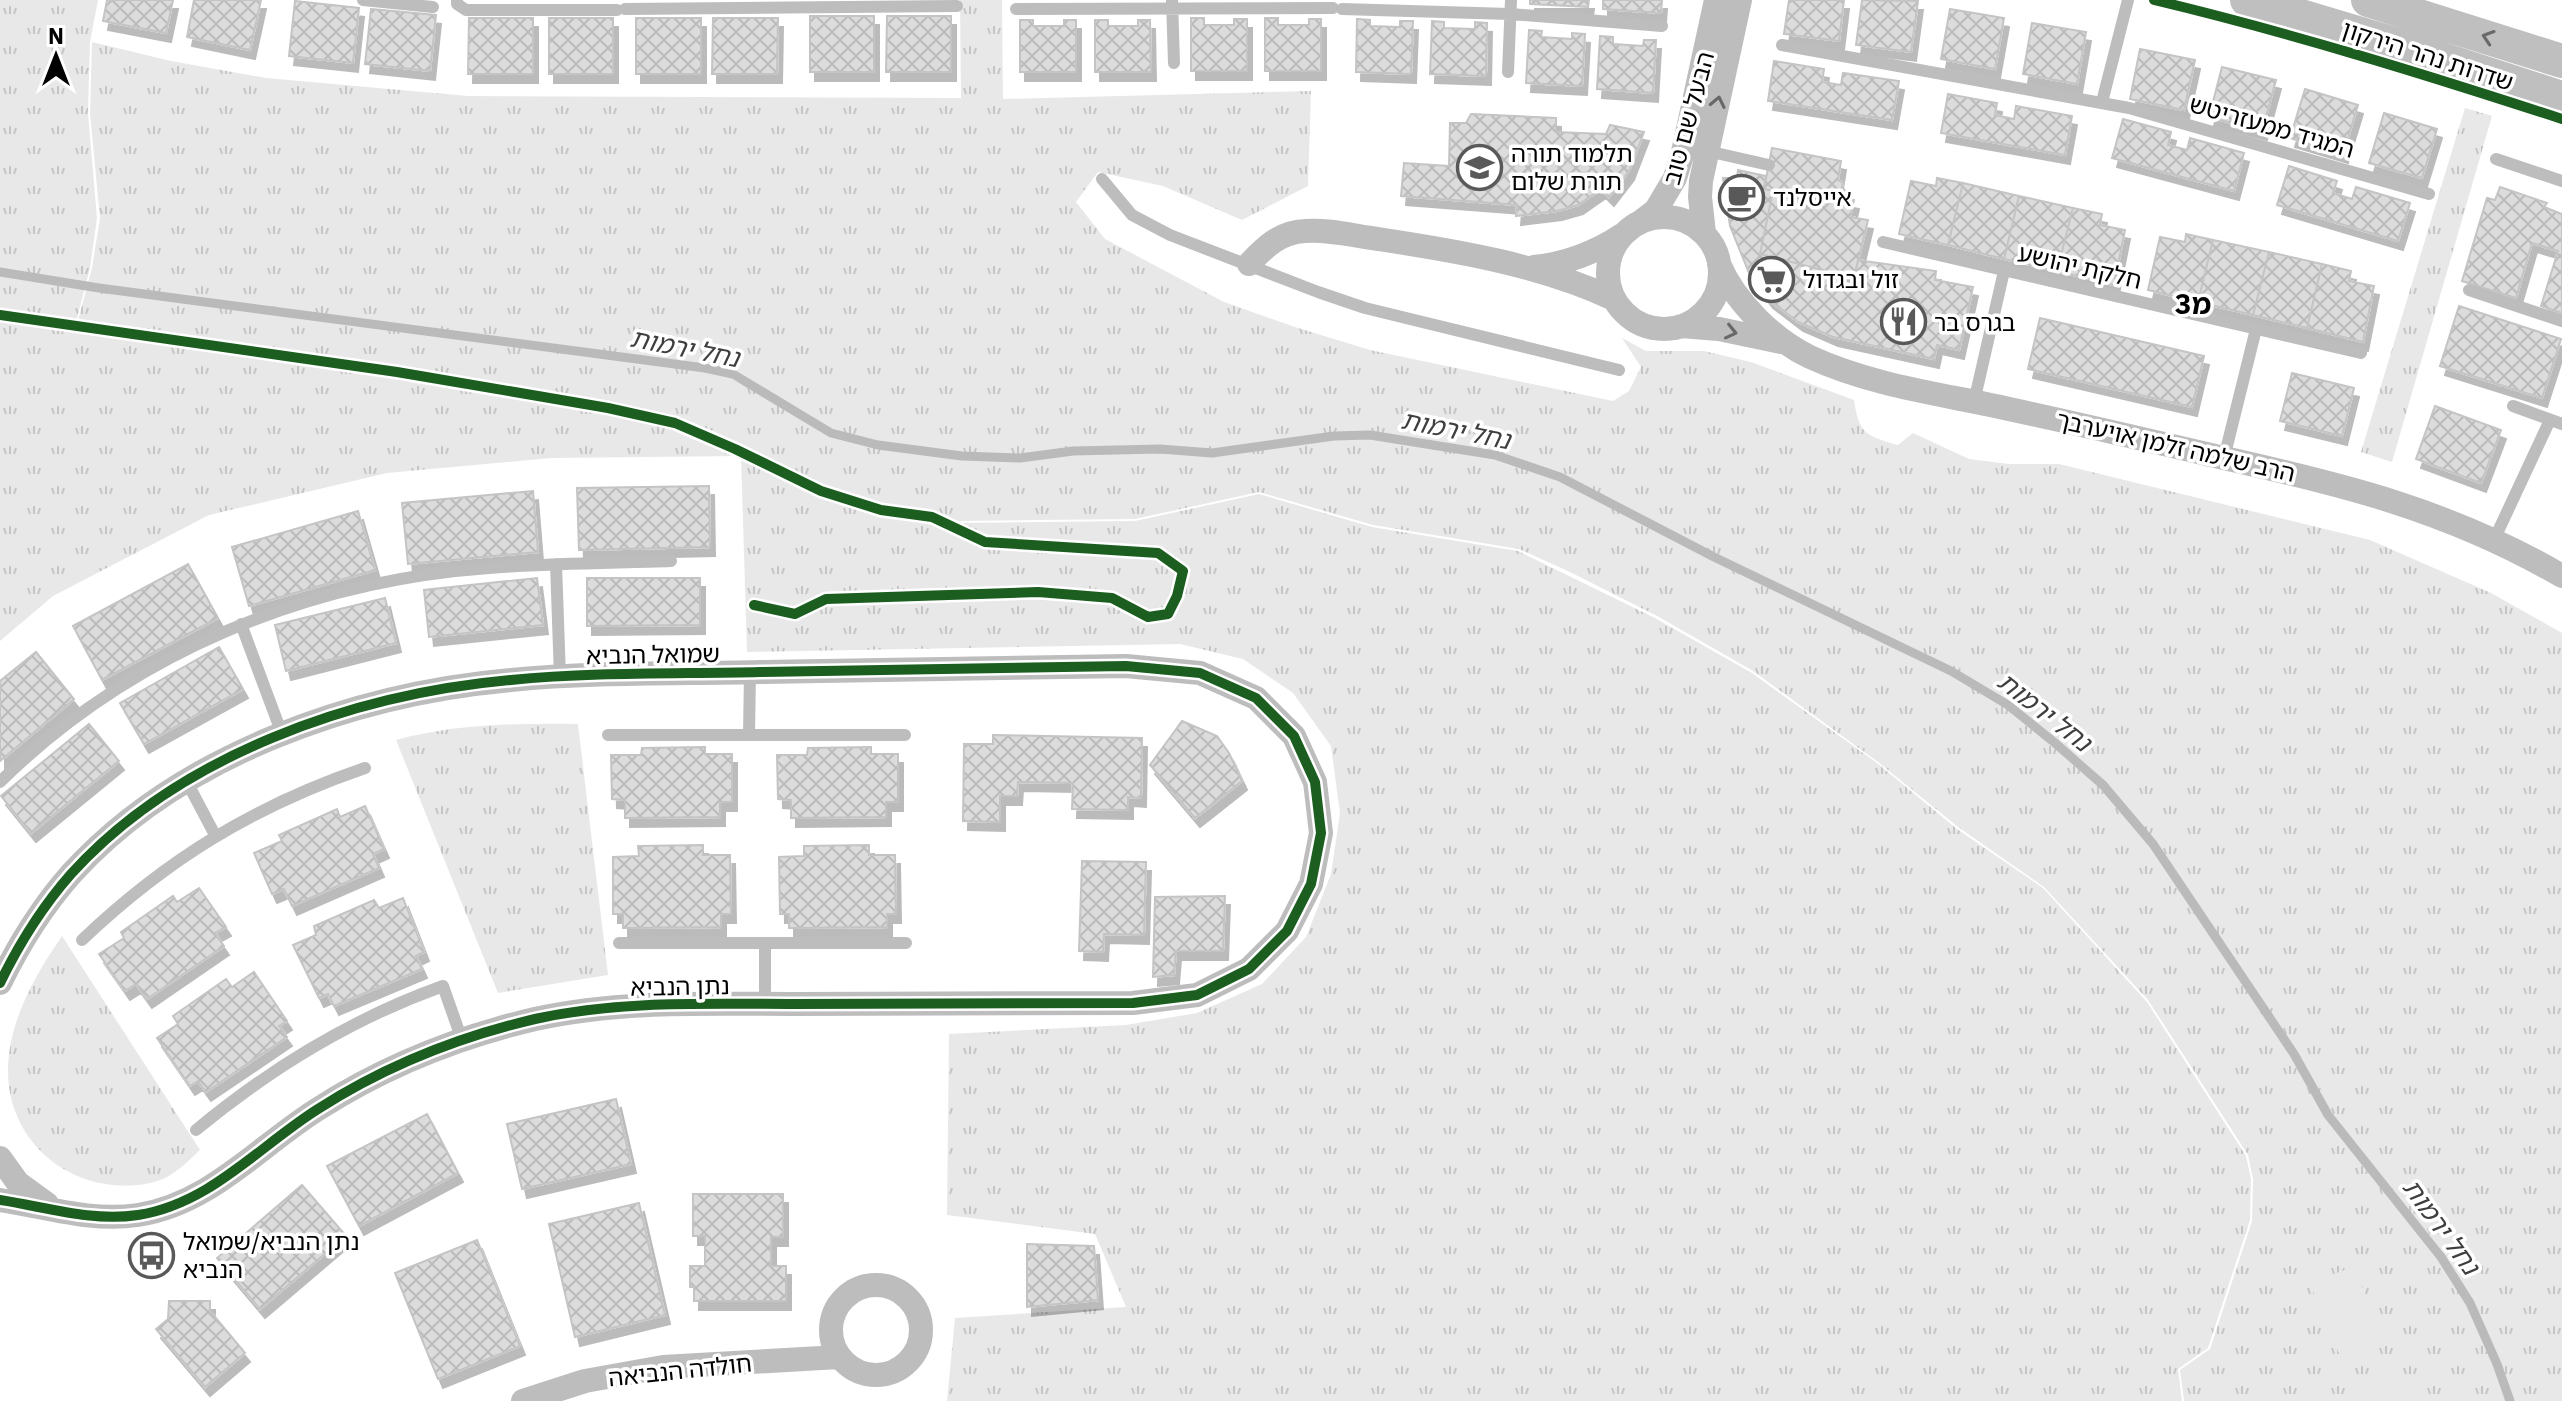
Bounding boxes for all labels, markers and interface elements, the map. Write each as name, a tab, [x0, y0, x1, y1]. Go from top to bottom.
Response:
street label: שדרות נהר הירקון	[2338, 12, 2518, 98]
north arrow	[16, 16, 96, 96]
text: N	[48, 21, 64, 50]
one-way arrow	[2481, 31, 2495, 47]
street label: הבעל שם טוב	[1655, 48, 1721, 188]
street label: המגיד ממעזריטש	[2186, 87, 2358, 165]
one-way arrow	[1709, 95, 1726, 109]
place label: תלמוד תורה תורת שלום	[1511, 137, 1633, 197]
school or university icon: תלמוד תורה תורת שלום	[1456, 143, 1504, 191]
cafe icon: אייסלנד	[1718, 173, 1766, 221]
place label: אייסלנד	[1773, 181, 1852, 213]
street label: חלקת יהושע	[2015, 236, 2145, 296]
supermarket icon: זול ובגדול	[1748, 255, 1796, 303]
place label: זול ובגדול	[1803, 263, 1899, 295]
district label: מ3	[2175, 285, 2211, 322]
restaurant icon: בגרס בר	[1879, 298, 1927, 346]
place label: בגרס בר	[1934, 306, 2016, 338]
water label: נחל ירמות	[628, 320, 744, 375]
one-way arrow	[1723, 323, 1737, 340]
water label: נחל ירמות	[1399, 402, 1515, 457]
street label: הרב שלמה זלמן אויערבך	[2053, 403, 2299, 489]
street label: שמואל הנביא	[586, 637, 720, 671]
water label: נחל ירמות	[1991, 664, 2101, 760]
street label: נתן הנביא	[630, 969, 730, 1003]
water label: נחל ירמות	[2396, 1171, 2489, 1282]
place label: נתן הנביא/שמואל הנביא	[183, 1225, 360, 1285]
bus stop icon: נתן הנביא/שמואל הנביא	[128, 1231, 176, 1279]
street label: חולדה הנביאה	[607, 1347, 753, 1393]

